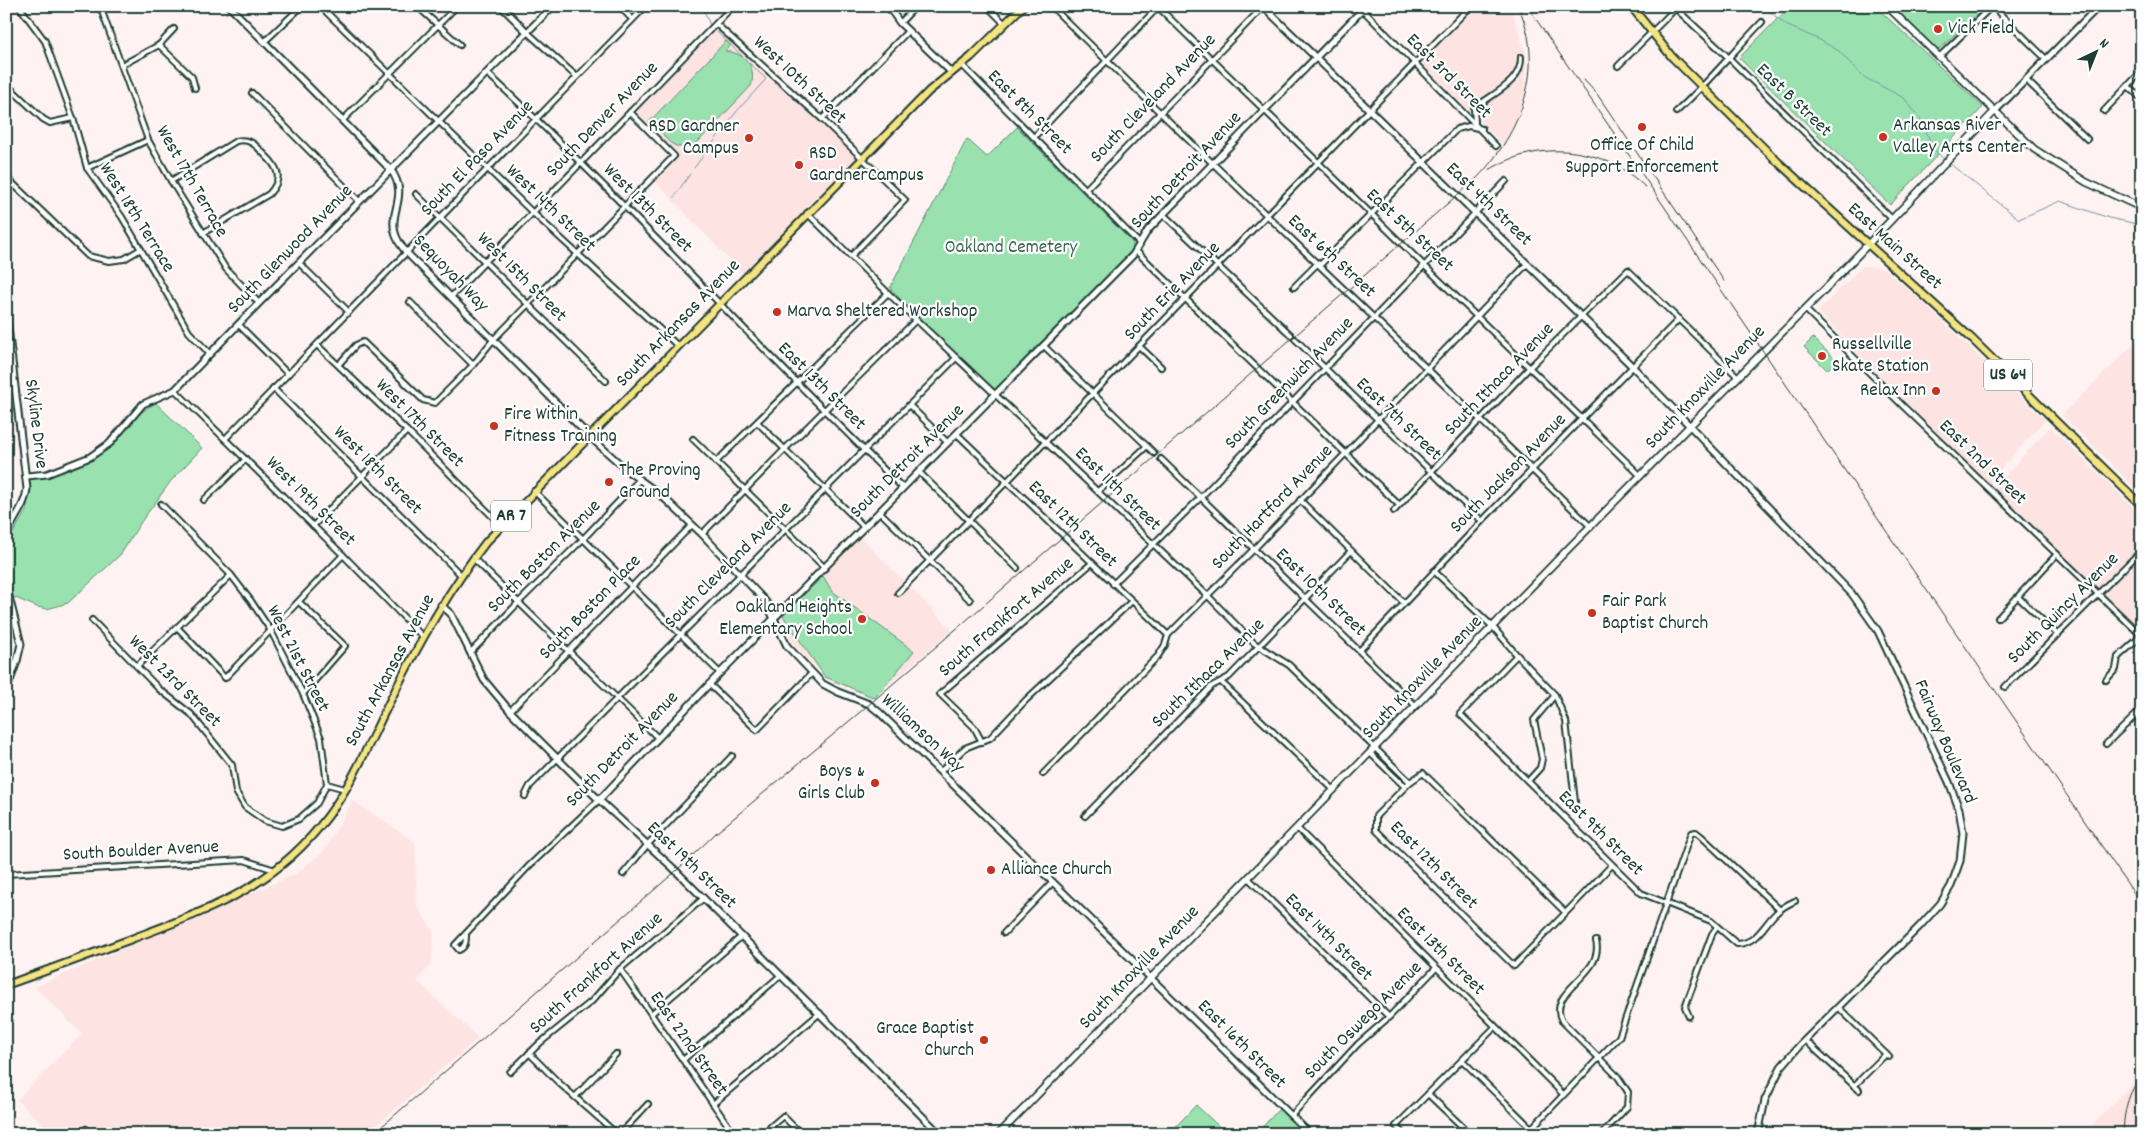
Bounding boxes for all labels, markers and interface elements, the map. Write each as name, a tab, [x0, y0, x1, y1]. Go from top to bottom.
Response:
place label: Vick Field	[1948, 16, 2014, 43]
marker: Vick Field	[1932, 23, 1944, 35]
street label: South Cleveland Avenue	[1085, 28, 1223, 170]
street label: East 3rd Street	[1399, 28, 1497, 126]
north arrow	[2070, 28, 2120, 78]
street label: West 10th Street	[746, 30, 852, 132]
text: N	[2094, 34, 2113, 54]
street label: South Denver Avenue	[541, 56, 665, 184]
street label: East B Street	[1749, 58, 1837, 144]
street label: East 8th Street	[980, 64, 1078, 162]
street label: South El Paso Avenue	[415, 95, 541, 223]
street label: South Detroit Avenue	[1125, 106, 1249, 236]
place label: Arkansas River Valley Arts Center	[1893, 113, 2026, 162]
place label: RSD Gardner Campus	[649, 114, 739, 163]
street label: West 17th Terrace	[148, 121, 234, 243]
marker: Office Of Child Support Enforcement	[1636, 121, 1648, 133]
marker: Arkansas River Valley Arts Center	[1877, 131, 1889, 143]
marker: RSD Gardner Campus	[743, 132, 755, 144]
place label: Office Of Child Support Enforcement	[1565, 133, 1719, 182]
place label: RSD GardnerCampus	[809, 141, 924, 190]
street label: East 4th Street	[1439, 157, 1537, 253]
street label: West 18th Terrace	[91, 158, 181, 278]
street label: West 13th Street	[596, 158, 698, 260]
street label: West 14th Street	[499, 159, 601, 259]
marker: RSD GardnerCampus	[793, 159, 805, 171]
street label: South Glenwood Avenue	[222, 179, 360, 321]
street label: East 5th Street	[1359, 183, 1459, 279]
street label: East Main Street	[1840, 197, 1948, 297]
street label: East 6th Street	[1281, 209, 1381, 305]
street label: West 15th Street	[470, 227, 572, 329]
street label: Sequoyah Way	[406, 229, 494, 319]
park label: Oakland Cemetery	[945, 235, 1077, 262]
street label: South Erie Avenue	[1119, 236, 1227, 348]
street label: South Arkansas Avenue	[611, 254, 747, 394]
place label: Marva Sheltered Workshop	[787, 299, 977, 326]
marker: Marva Sheltered Workshop	[771, 306, 783, 318]
street label: South Greenwich Avenue	[1219, 311, 1361, 457]
street label: South Ithaca Avenue	[1439, 317, 1561, 443]
street label: South Knoxville Avenue	[1640, 320, 1772, 456]
place label: Russellville Skate Station	[1832, 332, 1929, 381]
street label: East 13th Street	[771, 337, 871, 437]
marker: Russellville Skate Station	[1816, 350, 1828, 362]
road number: US 64	[1984, 360, 2032, 390]
street label: East 7th Street	[1349, 372, 1447, 468]
street label: West 17th Street	[368, 373, 470, 475]
street label: Skyline Drive	[16, 378, 54, 470]
place label: Relax Inn	[1860, 378, 1926, 405]
marker: Relax Inn	[1930, 385, 1942, 397]
street label: South Detroit Avenue	[845, 399, 971, 525]
place label: Fire Within Fitness Training	[504, 402, 617, 451]
street label: South Jackson Avenue	[1444, 408, 1574, 540]
street label: East 2nd Street	[1932, 414, 2032, 512]
street label: West 18th Street	[326, 420, 428, 522]
marker: Fire Within Fitness Training	[488, 420, 500, 432]
street label: South Hartford Avenue	[1206, 439, 1340, 577]
street label: East 11th Street	[1068, 442, 1166, 538]
street label: West 19th Street	[259, 451, 361, 553]
place label: The Proving Ground	[619, 458, 701, 507]
street label: East 12th Street	[1021, 475, 1123, 575]
marker: The Proving Ground	[603, 476, 615, 488]
street label: South Boston Avenue	[482, 494, 608, 620]
street label: South Cleveland Avenue	[659, 496, 799, 636]
road number: AR 7	[491, 501, 531, 532]
street label: East 10th Street	[1268, 542, 1372, 644]
street label: South Quincy Avenue	[2002, 547, 2126, 671]
street label: South Boston Place	[534, 549, 648, 667]
street label: South Frankfort Avenue	[933, 552, 1081, 684]
place label: Fair Park Baptist Church	[1602, 589, 1708, 638]
street label: South Arkansas Avenue	[339, 590, 443, 752]
place label: Oakland Heights Elementary School	[719, 595, 852, 644]
street label: West 21st Street	[258, 601, 336, 717]
marker: Fair Park Baptist Church	[1586, 607, 1598, 619]
street label: South Knoxville Avenue	[1357, 610, 1489, 746]
marker: Oakland Heights Elementary School	[856, 613, 868, 625]
street label: South Ithaca Avenue	[1146, 613, 1272, 735]
street label: West 23rd Street	[121, 629, 227, 735]
street label: Fairway Boulevard	[1906, 676, 1982, 808]
street label: South Detroit Avenue	[560, 686, 686, 814]
street label: Williamson Way	[874, 688, 970, 780]
place label: Boys & Girls Club	[798, 759, 865, 808]
marker: Boys & Girls Club	[869, 777, 881, 789]
street label: East 9th Street	[1551, 785, 1649, 883]
street label: East 19th Street	[640, 816, 742, 916]
street label: East 12th Street	[1383, 816, 1483, 916]
street label: South Boulder Avenue	[62, 834, 220, 870]
place label: Alliance Church	[1001, 857, 1112, 884]
marker: Alliance Church	[985, 864, 997, 876]
street label: East 14th Street	[1278, 888, 1378, 988]
street label: South Knoxville Avenue	[1074, 900, 1206, 1036]
street label: East 13th Street	[1390, 902, 1490, 1002]
street label: South Frankfort Avenue	[524, 907, 670, 1041]
street label: South Oswego Avenue	[1299, 956, 1429, 1086]
street label: East 22nd Street	[642, 986, 734, 1102]
street label: East 16th Street	[1190, 994, 1292, 1096]
place label: Grace Baptist Church	[876, 1016, 974, 1065]
marker: Grace Baptist Church	[978, 1034, 990, 1046]

